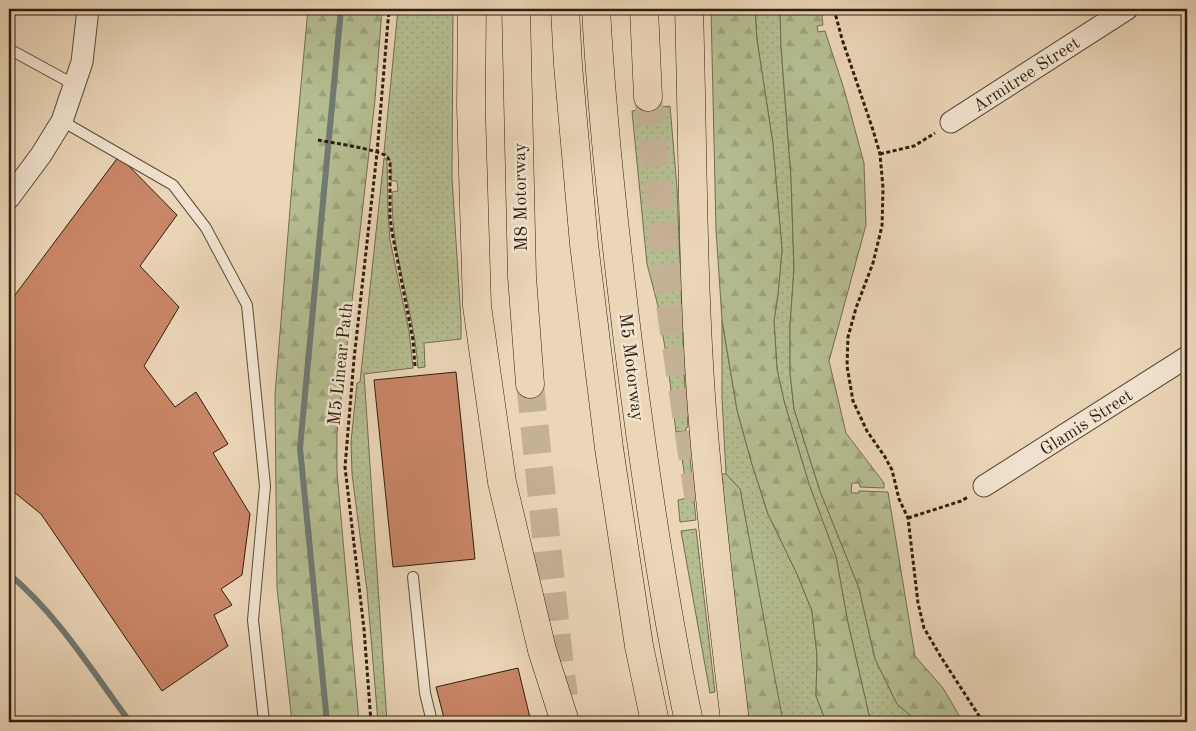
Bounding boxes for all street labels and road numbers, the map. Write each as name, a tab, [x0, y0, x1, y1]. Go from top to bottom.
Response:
street label: Armitree Street	[970, 34, 1083, 116]
street label: M8 Motorway	[511, 142, 531, 251]
street label: M5 Linear Path	[326, 302, 356, 426]
street label: M5 Motorway	[615, 312, 647, 423]
street label: Glamis Street	[1037, 386, 1136, 459]

